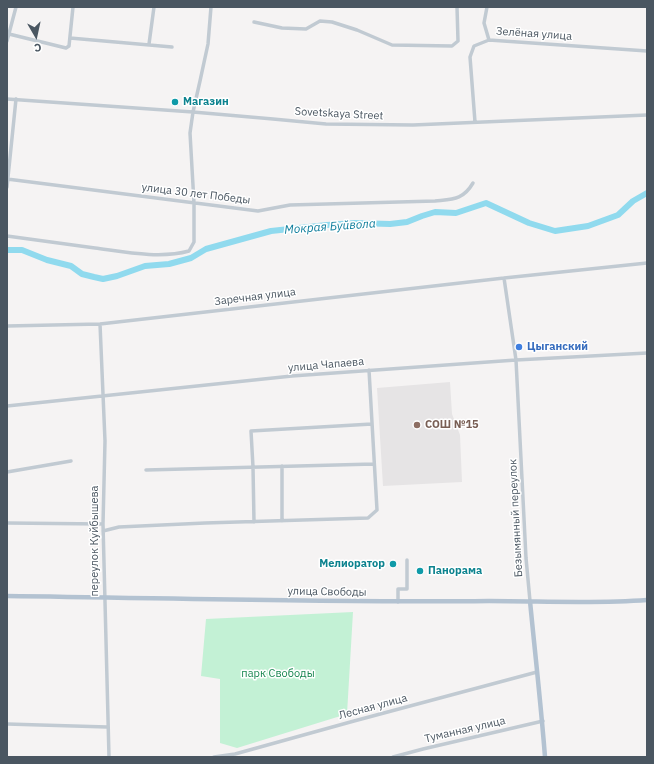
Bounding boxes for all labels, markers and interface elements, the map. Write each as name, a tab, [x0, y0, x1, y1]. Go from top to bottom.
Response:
north arrow	[16, 16, 56, 56]
street label: Зелёная улица	[496, 25, 572, 43]
text: С	[33, 40, 43, 55]
place label: Магазин	[183, 95, 229, 109]
marker: Магазин	[170, 97, 180, 107]
street label: Sovetskaya Street	[294, 105, 384, 123]
street label: улица 30 лет Победы	[141, 181, 251, 207]
water label: Мокрая Буйвола	[284, 217, 376, 237]
street label: Заречная улица	[213, 285, 297, 309]
place label: Цыганский	[527, 340, 588, 354]
marker: Цыганский	[514, 342, 524, 352]
street label: улица Чапаева	[287, 355, 365, 375]
place label: СОШ №15	[425, 418, 479, 432]
marker: СОШ №15	[412, 420, 422, 430]
street label: Безымянный переулок	[506, 459, 526, 577]
street label: переулок Куйбышева	[88, 486, 102, 596]
place label: Мелиоратор	[319, 557, 385, 571]
marker: Мелиоратор	[388, 559, 398, 569]
place label: Панорама	[428, 564, 482, 578]
marker: Панорама	[415, 566, 425, 576]
street label: улица Свободы	[287, 585, 367, 599]
park label: парк Свободы	[241, 667, 315, 681]
street label: Лесная улица	[337, 692, 409, 722]
street label: Туманная улица	[423, 714, 507, 746]

